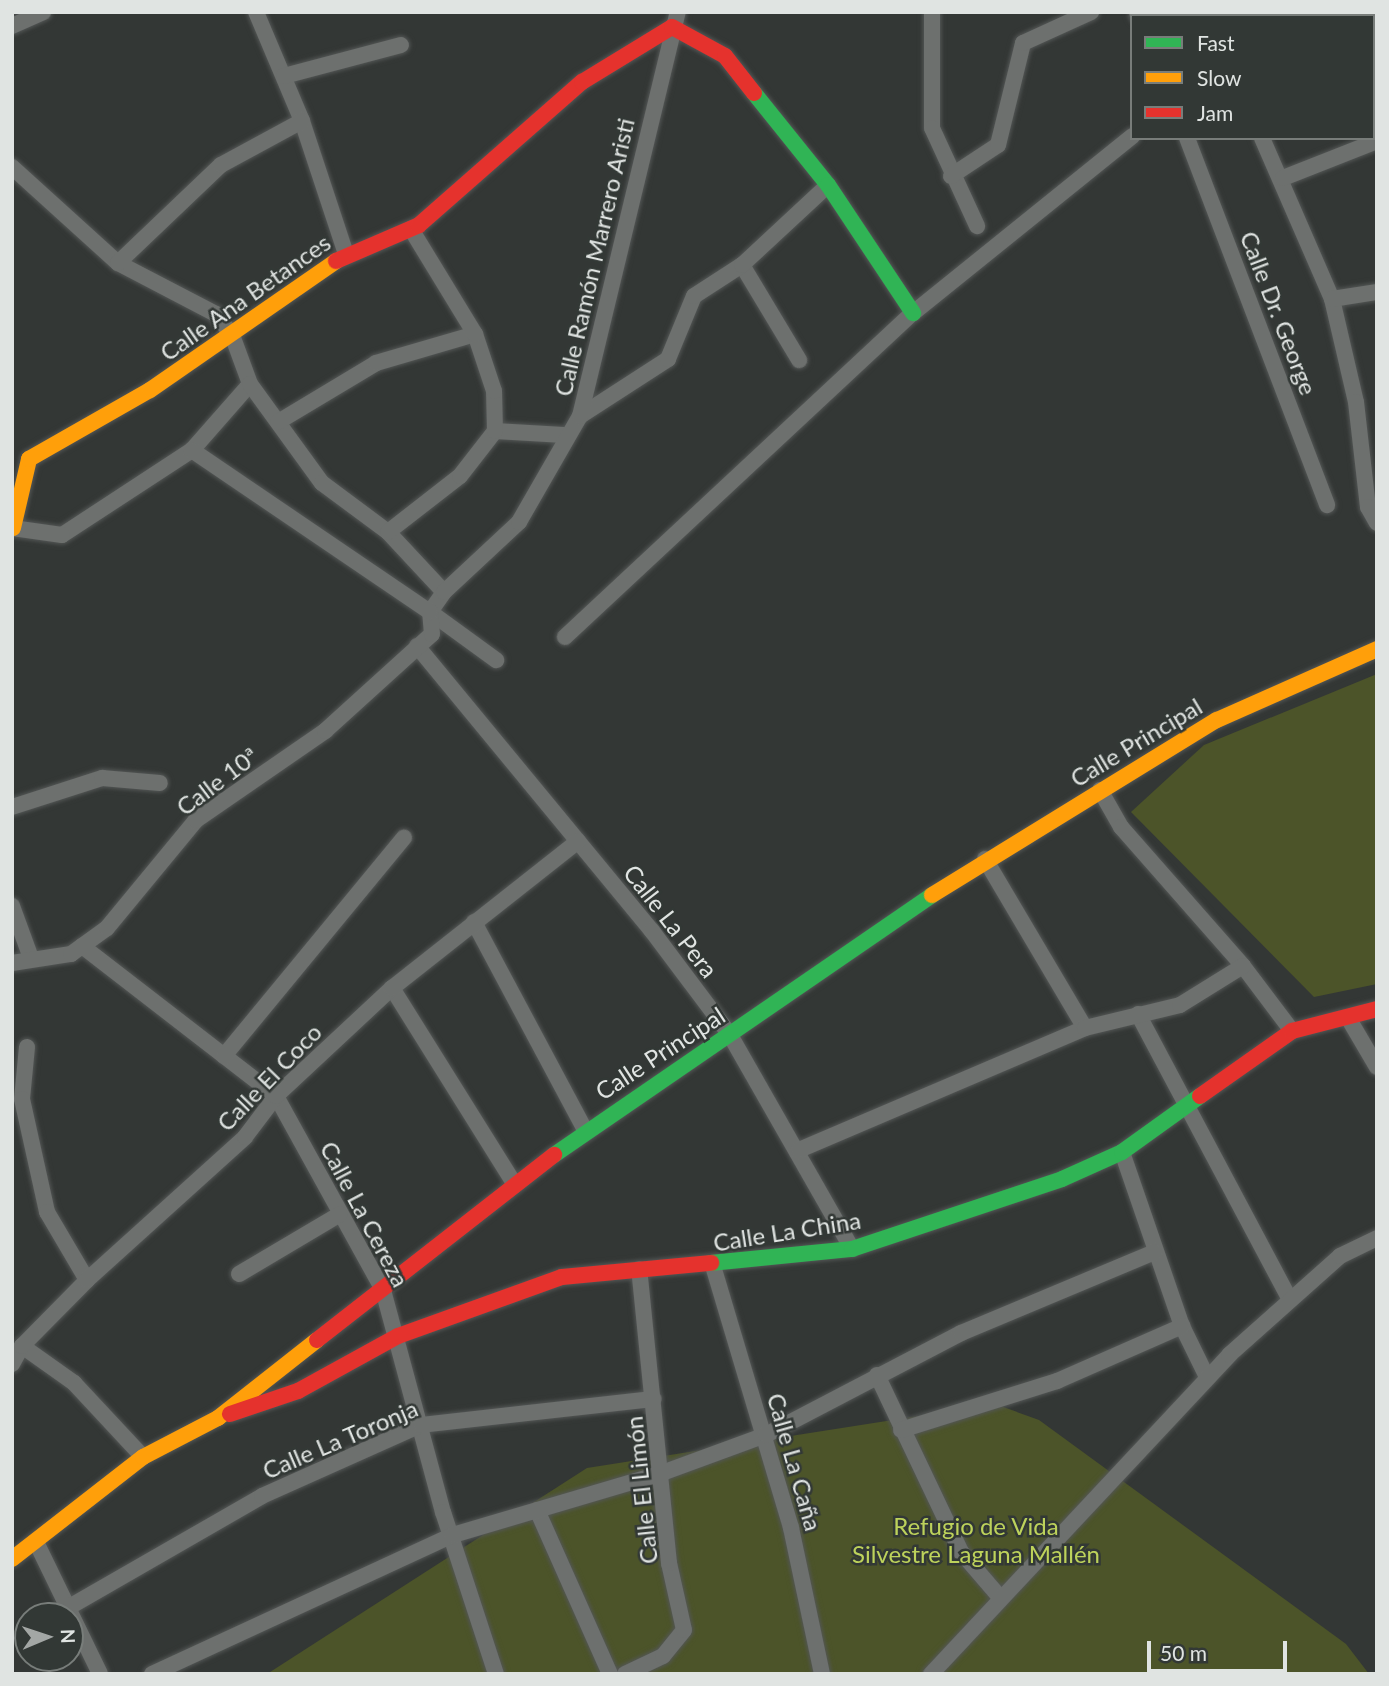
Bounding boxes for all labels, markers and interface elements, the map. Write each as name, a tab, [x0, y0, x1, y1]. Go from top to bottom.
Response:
legend	[1130, 14, 1375, 140]
text: Fast	[1197, 30, 1234, 55]
text: Slow	[1197, 65, 1241, 90]
text: Jam	[1197, 100, 1233, 125]
street label: Calle Ramón Marrero Aristi	[548, 115, 640, 399]
street label: Calle Ana Betances	[154, 227, 336, 367]
street label: Calle Dr. George	[1235, 227, 1323, 399]
street label: Calle Principal	[1065, 691, 1207, 793]
street label: Calle 10ª	[170, 741, 264, 821]
street label: Calle La Pera	[618, 859, 724, 983]
street label: Calle Principal	[590, 1001, 730, 1105]
street label: Calle El Coco	[211, 1017, 327, 1137]
street label: Calle La Cereza	[315, 1136, 415, 1292]
street label: Calle La China	[711, 1205, 863, 1257]
street label: Calle La Caña	[762, 1390, 828, 1534]
street label: Calle La Toronja	[258, 1393, 422, 1485]
street label: Calle El Limón	[619, 1415, 663, 1565]
park label: Refugio de Vida Silvestre Laguna Mallén	[852, 1512, 1100, 1568]
north arrow	[14, 1602, 84, 1672]
scale bar	[1151, 1626, 1291, 1670]
text: N	[57, 1629, 80, 1644]
text: 50 m	[1160, 1640, 1207, 1665]

